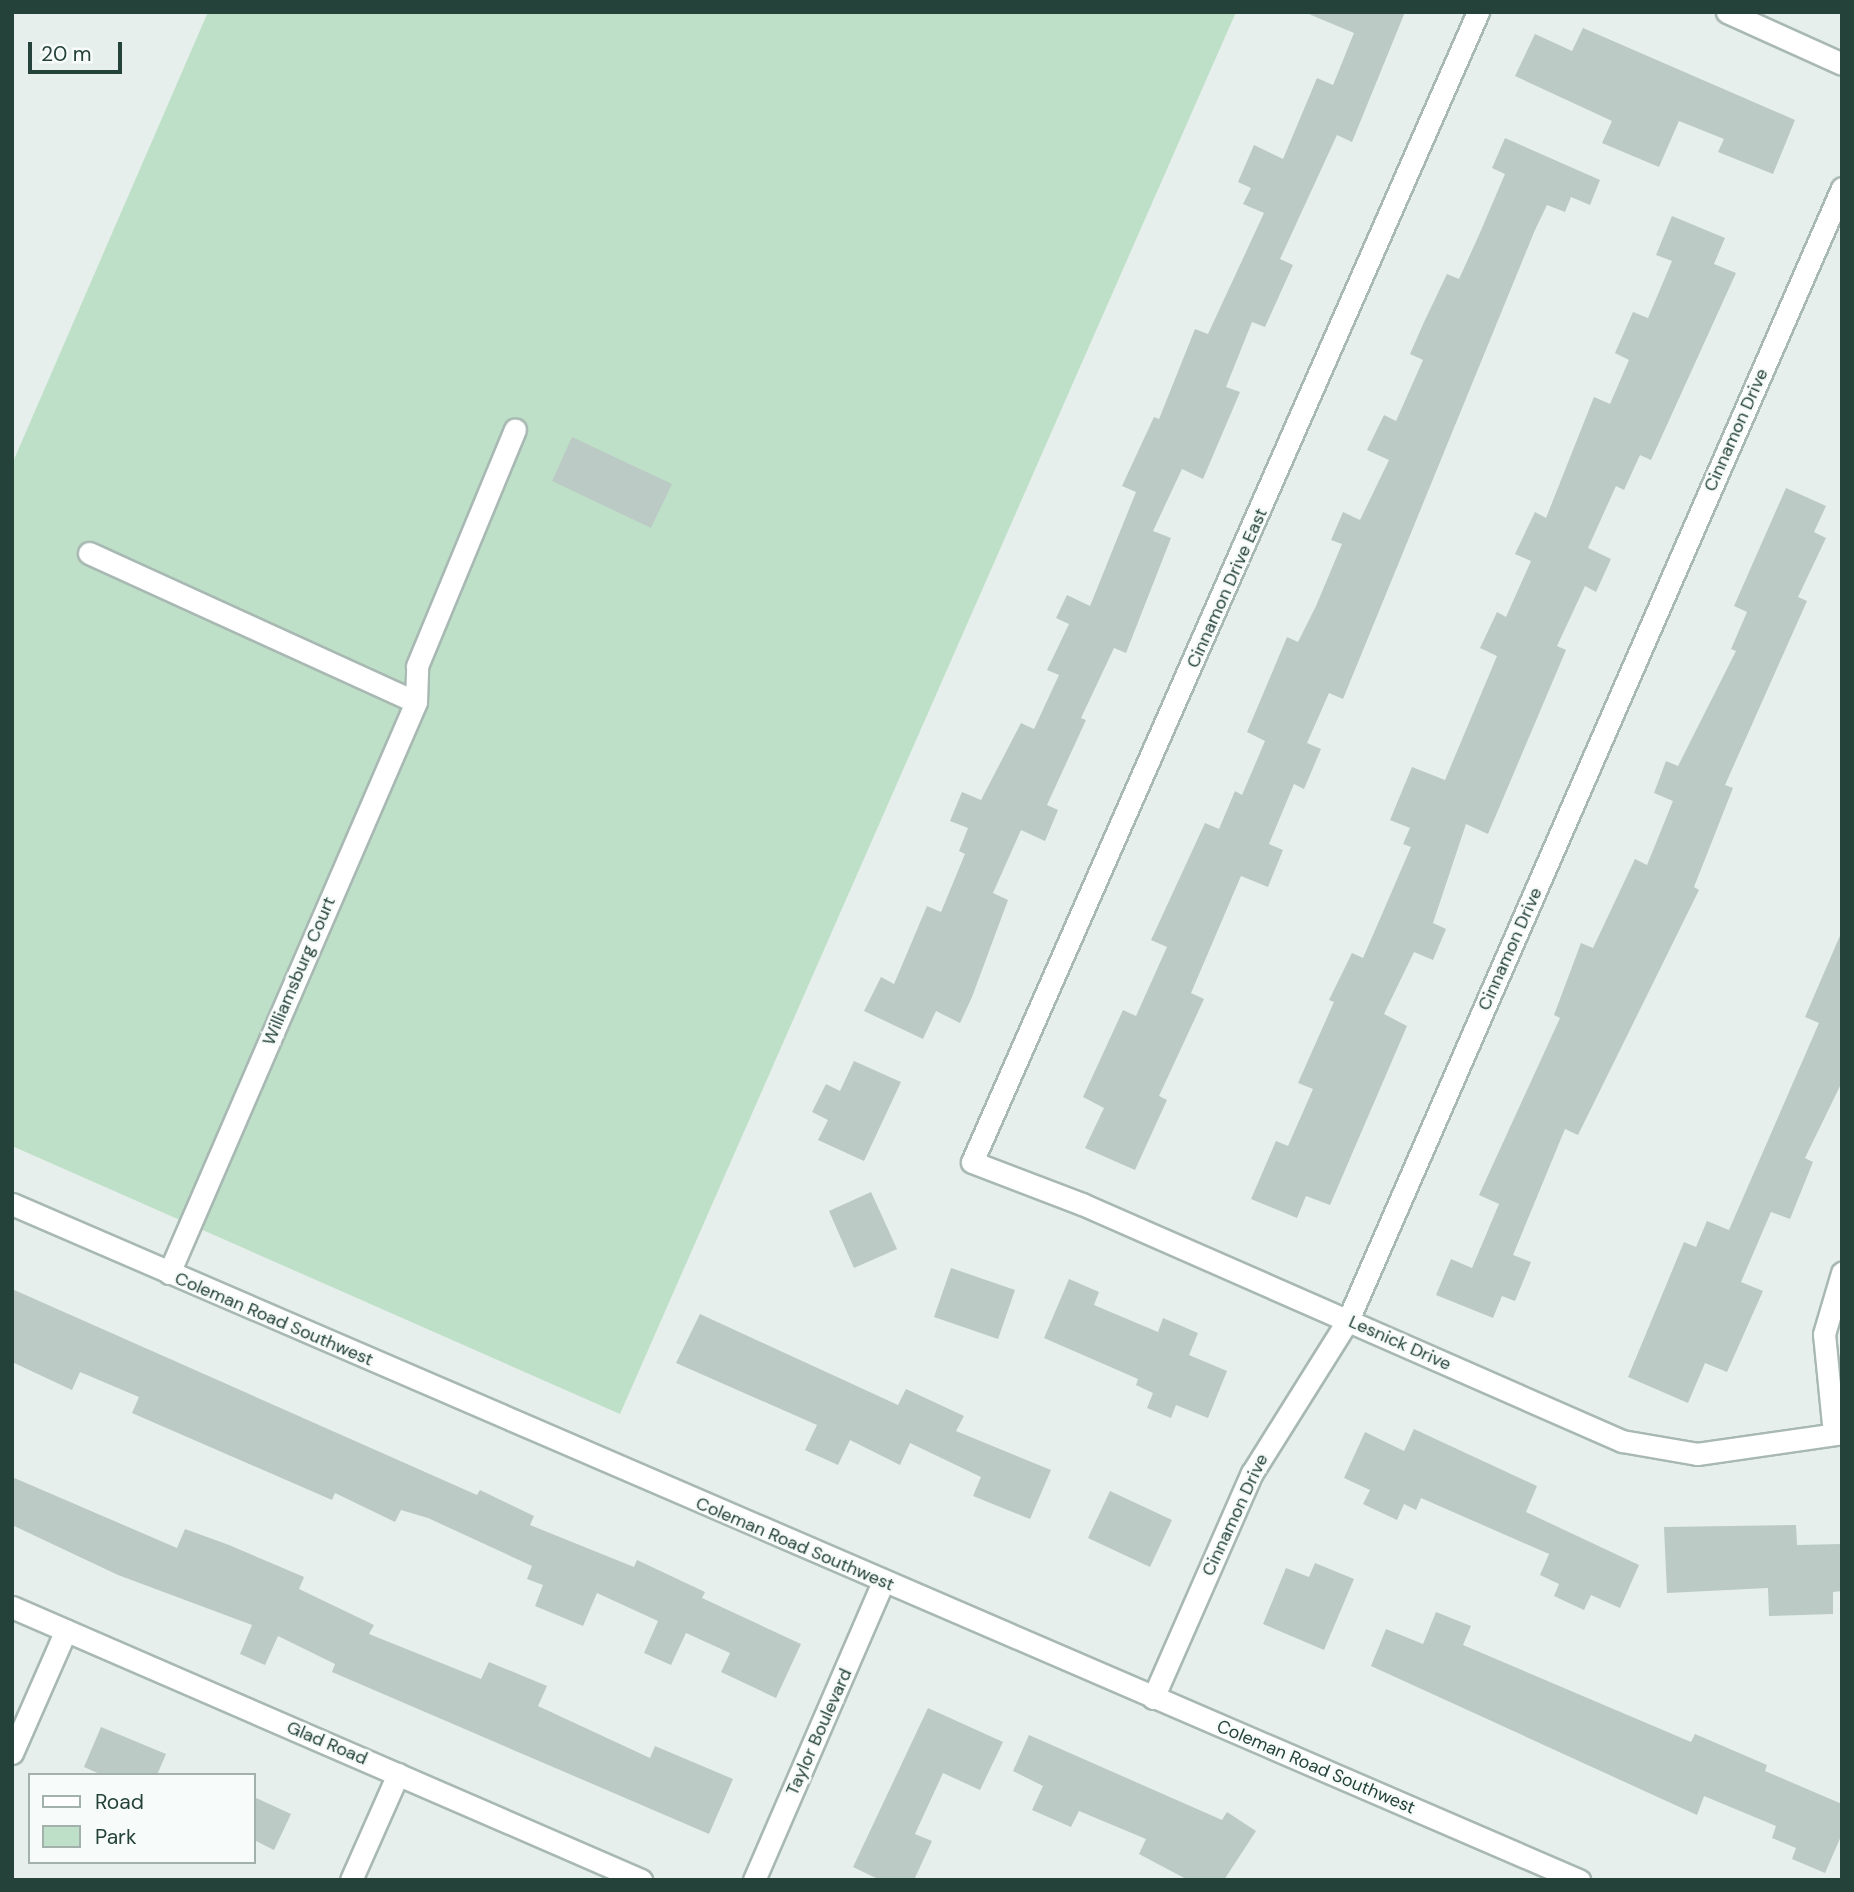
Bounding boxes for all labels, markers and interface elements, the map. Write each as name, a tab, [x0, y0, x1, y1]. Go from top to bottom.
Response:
scale bar	[32, 28, 126, 72]
text: 20 m	[41, 40, 92, 68]
street label: Cinnamon Drive	[1699, 365, 1773, 495]
street label: Cinnamon Drive East	[1182, 505, 1272, 671]
street label: Cinnamon Drive	[1473, 884, 1547, 1014]
street label: Williamsburg Court	[258, 893, 340, 1049]
street label: Coleman Road Southwest	[171, 1267, 377, 1371]
street label: Lesnick Drive	[1345, 1311, 1455, 1375]
street label: Cinnamon Drive	[1197, 1451, 1273, 1579]
street label: Coleman Road Southwest	[692, 1492, 898, 1596]
street label: Taylor Boulevard	[781, 1665, 857, 1799]
street label: Coleman Road Southwest	[1213, 1715, 1419, 1819]
street label: Glad Road	[283, 1716, 371, 1770]
legend	[28, 1773, 256, 1864]
text: Road	[95, 1788, 144, 1816]
text: Park	[95, 1823, 136, 1851]

